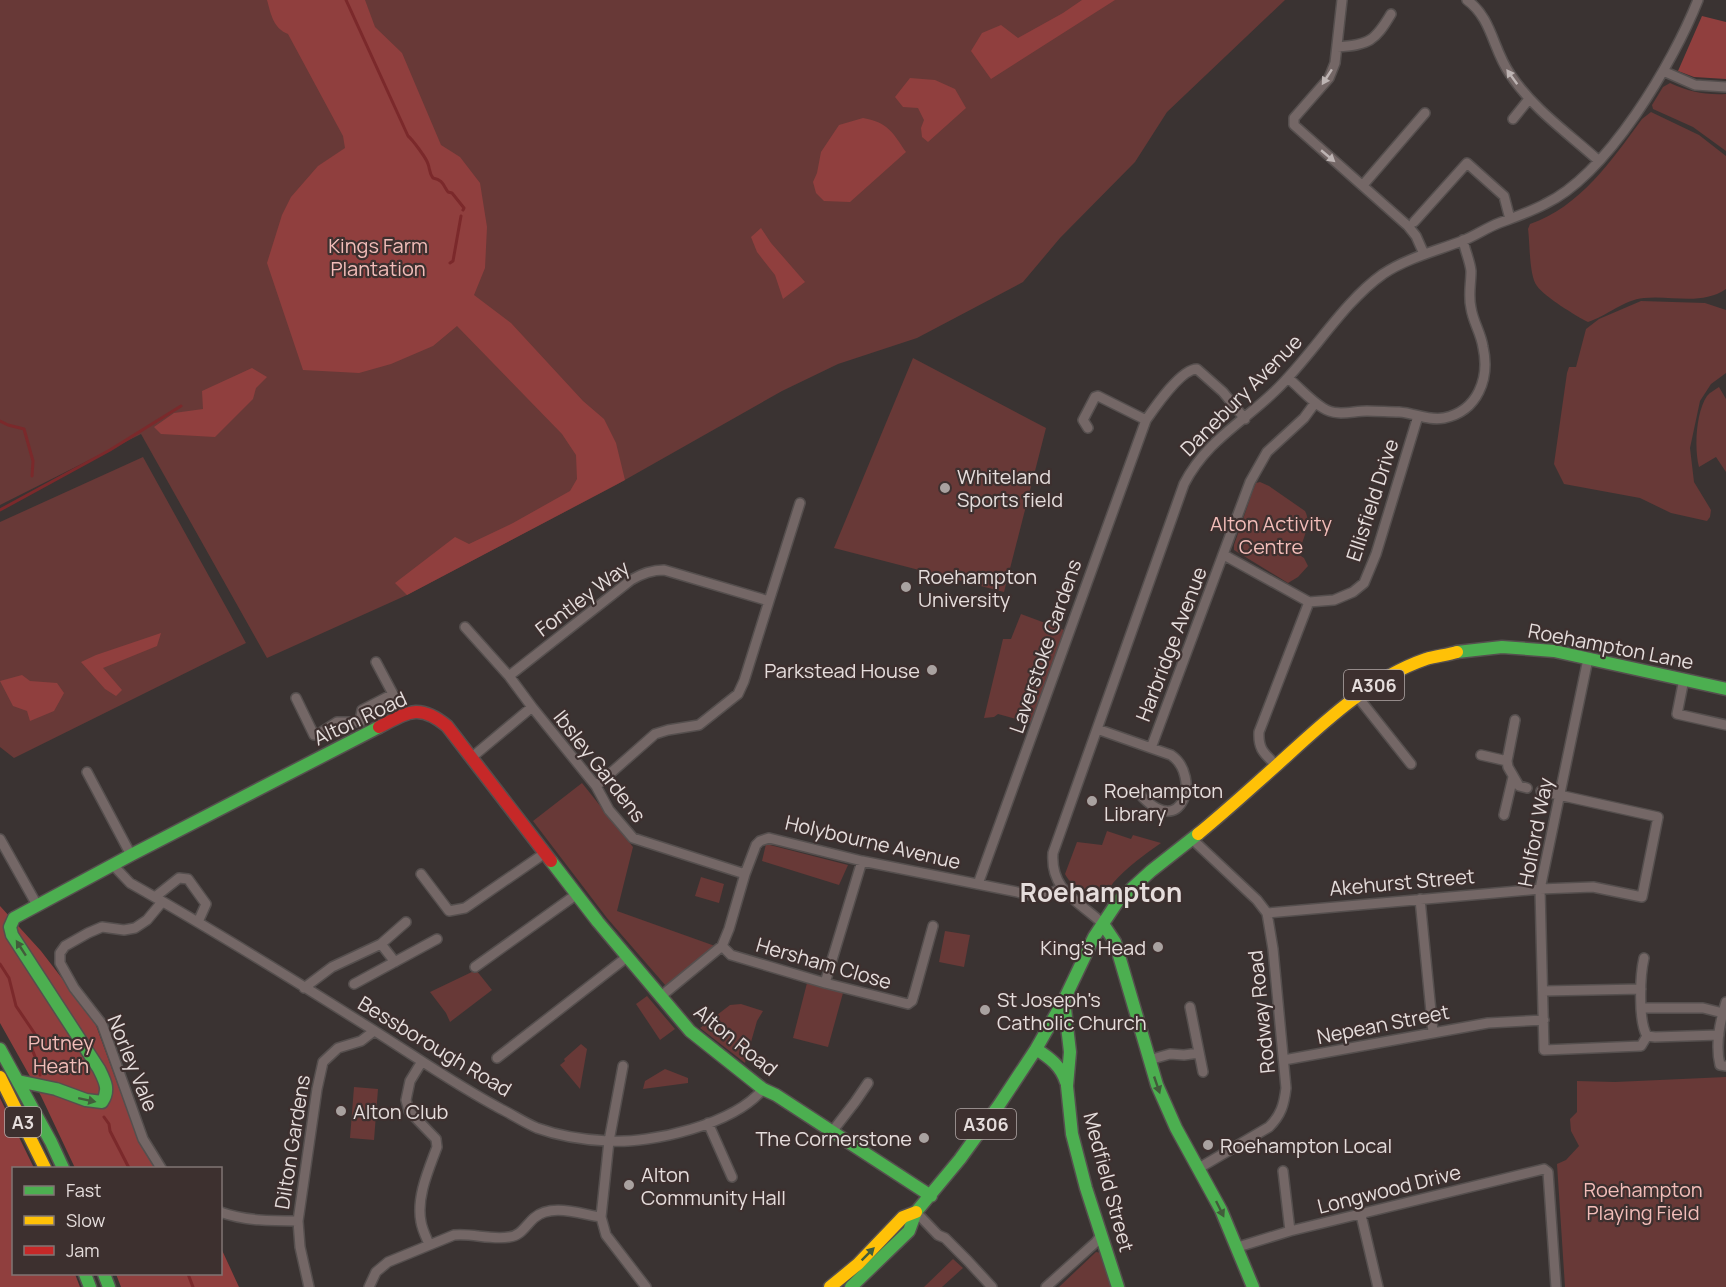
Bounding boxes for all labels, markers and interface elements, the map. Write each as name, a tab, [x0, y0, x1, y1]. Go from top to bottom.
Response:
one-way arrow	[1322, 69, 1333, 85]
one-way arrow	[1507, 70, 1519, 85]
one-way arrow	[1320, 149, 1335, 162]
park label: Kings Farm Plantation	[328, 232, 428, 282]
street label: Danebury Avenue	[1174, 328, 1308, 462]
street label: Ellisfield Drive	[1340, 435, 1404, 565]
place label: Whiteland Sports field	[957, 463, 1063, 513]
marker: Whiteland Sports field	[938, 481, 952, 495]
park label: Alton Activity Centre	[1210, 510, 1333, 560]
street label: Fontley Way	[530, 554, 635, 642]
street label: Laverstoke Gardens	[1003, 555, 1087, 737]
place label: Roehampton University	[918, 563, 1037, 613]
street label: Harbridge Avenue	[1129, 563, 1213, 725]
marker: Roehampton University	[899, 580, 913, 594]
street label: Roehampton Lane	[1526, 617, 1696, 675]
place label: Parkstead House	[764, 657, 920, 684]
marker: Parkstead House	[925, 663, 939, 677]
road number: A306	[1344, 670, 1404, 700]
street label: Alton Road	[309, 685, 411, 751]
street label: Ibsley Gardens	[548, 704, 652, 828]
street label: Holford Way	[1511, 775, 1559, 889]
place label: Roehampton Library	[1104, 777, 1223, 827]
marker: Roehampton Library	[1085, 794, 1099, 808]
street label: Holybourne Avenue	[783, 809, 963, 875]
street label: Akehurst Street	[1328, 862, 1476, 902]
district label: Roehampton	[1020, 874, 1182, 910]
street label: Hersham Close	[753, 931, 895, 995]
place label: King's Head	[1040, 934, 1146, 961]
one-way arrow	[16, 940, 27, 957]
marker: King's Head	[1151, 940, 1165, 954]
street label: Rodway Road	[1241, 949, 1281, 1075]
place label: St Joseph's Catholic Church	[997, 986, 1147, 1036]
street label: Bessborough Road	[353, 989, 517, 1103]
street label: Alton Road	[689, 998, 783, 1082]
street label: Nepean Street	[1315, 998, 1451, 1050]
marker: St Joseph's Catholic Church	[978, 1003, 992, 1017]
street label: Norley Vale	[101, 1011, 165, 1115]
park label: Putney Heath	[28, 1029, 94, 1079]
street label: Dilton Gardens	[268, 1073, 316, 1211]
one-way arrow	[1153, 1076, 1163, 1094]
one-way arrow	[78, 1096, 97, 1105]
place label: Alton Club	[353, 1098, 449, 1125]
marker: Alton Club	[334, 1104, 348, 1118]
road number: A3	[5, 1107, 41, 1137]
road number: A306	[956, 1109, 1016, 1139]
street label: Medfield Street	[1077, 1109, 1141, 1255]
place label: The Cornerstone	[755, 1125, 912, 1152]
marker: The Cornerstone	[917, 1131, 931, 1145]
place label: Roehampton Local	[1220, 1132, 1392, 1159]
marker: Roehampton Local	[1201, 1138, 1215, 1152]
street label: Longwood Drive	[1314, 1158, 1464, 1220]
place label: Alton Community Hall	[641, 1161, 786, 1211]
legend	[12, 1167, 222, 1275]
park label: Roehampton Playing Field	[1583, 1176, 1703, 1226]
text: Fast	[66, 1178, 101, 1202]
marker: Alton Community Hall	[622, 1178, 636, 1192]
one-way arrow	[1215, 1201, 1225, 1218]
text: Slow	[66, 1208, 106, 1232]
text: Jam	[66, 1238, 100, 1262]
one-way arrow	[861, 1247, 875, 1261]

